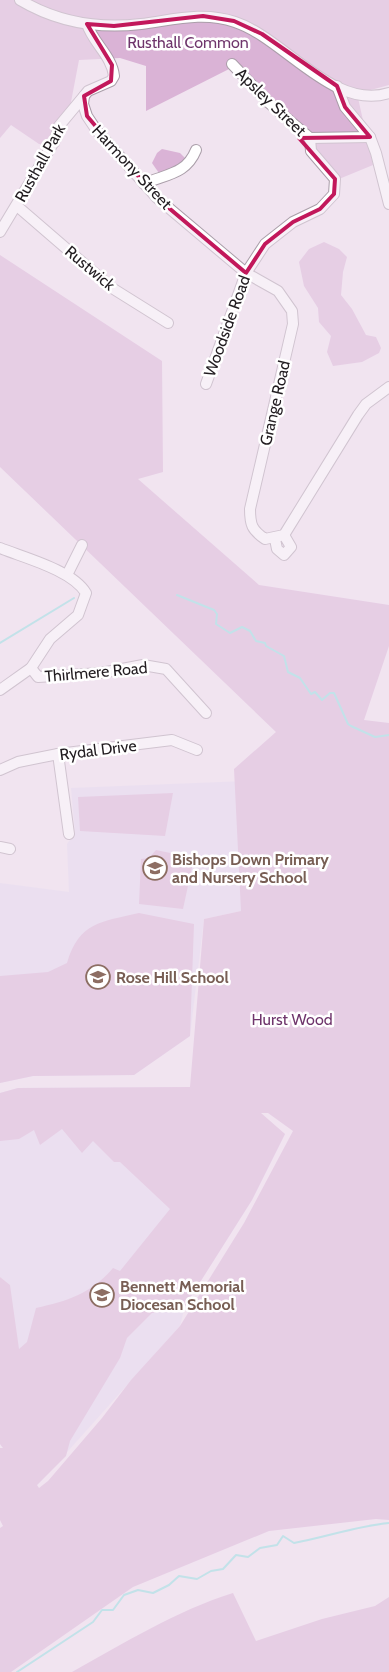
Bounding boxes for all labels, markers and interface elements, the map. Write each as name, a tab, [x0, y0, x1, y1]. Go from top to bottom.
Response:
park label: Rusthall Common	[127, 33, 249, 52]
street label: Apsley Street	[232, 64, 310, 141]
street label: Rusthall Park	[11, 120, 70, 205]
street label: Harmony Street	[88, 121, 176, 213]
street label: Rustwick	[61, 242, 119, 295]
street label: Woodside Road	[200, 273, 254, 379]
street label: Grange Road	[256, 359, 294, 447]
street label: Thirlmere Road	[44, 658, 148, 686]
street label: Rydal Drive	[58, 736, 138, 764]
place label: Bishops Down Primary and Nursery School	[172, 850, 329, 887]
school or university icon: Bishops Down Primary and Nursery School	[142, 855, 168, 881]
school or university icon: Rose Hill School	[85, 964, 111, 990]
place label: Rose Hill School	[116, 968, 229, 987]
park label: Hurst Wood	[251, 1010, 333, 1029]
place label: Bennett Memorial Diocesan School	[120, 1277, 244, 1314]
school or university icon: Bennett Memorial Diocesan School	[89, 1282, 115, 1308]

